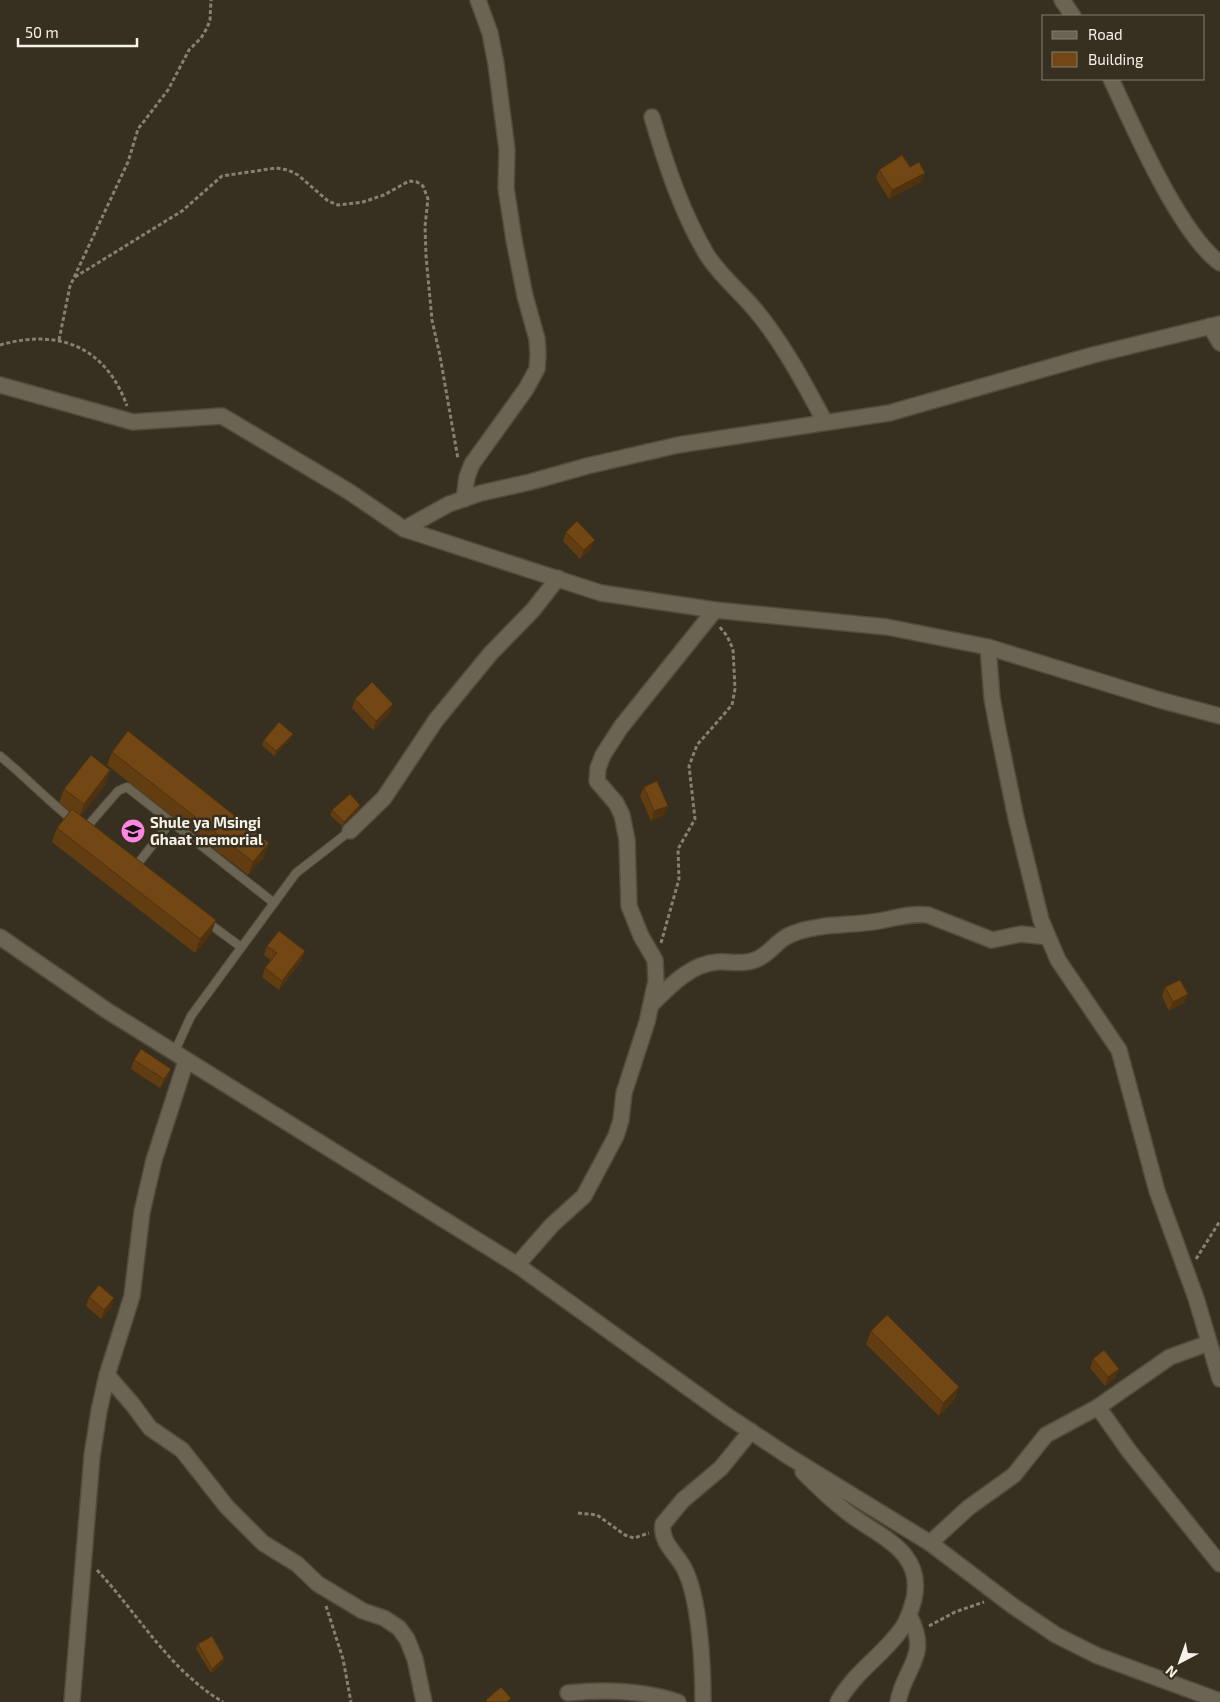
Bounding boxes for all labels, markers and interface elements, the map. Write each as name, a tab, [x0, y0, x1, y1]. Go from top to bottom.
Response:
scale bar	[18, 15, 136, 47]
legend	[1042, 15, 1205, 80]
text: 50 m	[25, 23, 59, 41]
text: Road	[1088, 25, 1123, 43]
text: Building	[1088, 50, 1144, 68]
place label: Shule ya Msingi Ghaat memorial	[150, 813, 263, 848]
school or university icon: Shule ya Msingi Ghaat memorial	[120, 818, 146, 844]
north arrow	[1155, 1637, 1205, 1687]
text: N	[1162, 1662, 1181, 1682]

